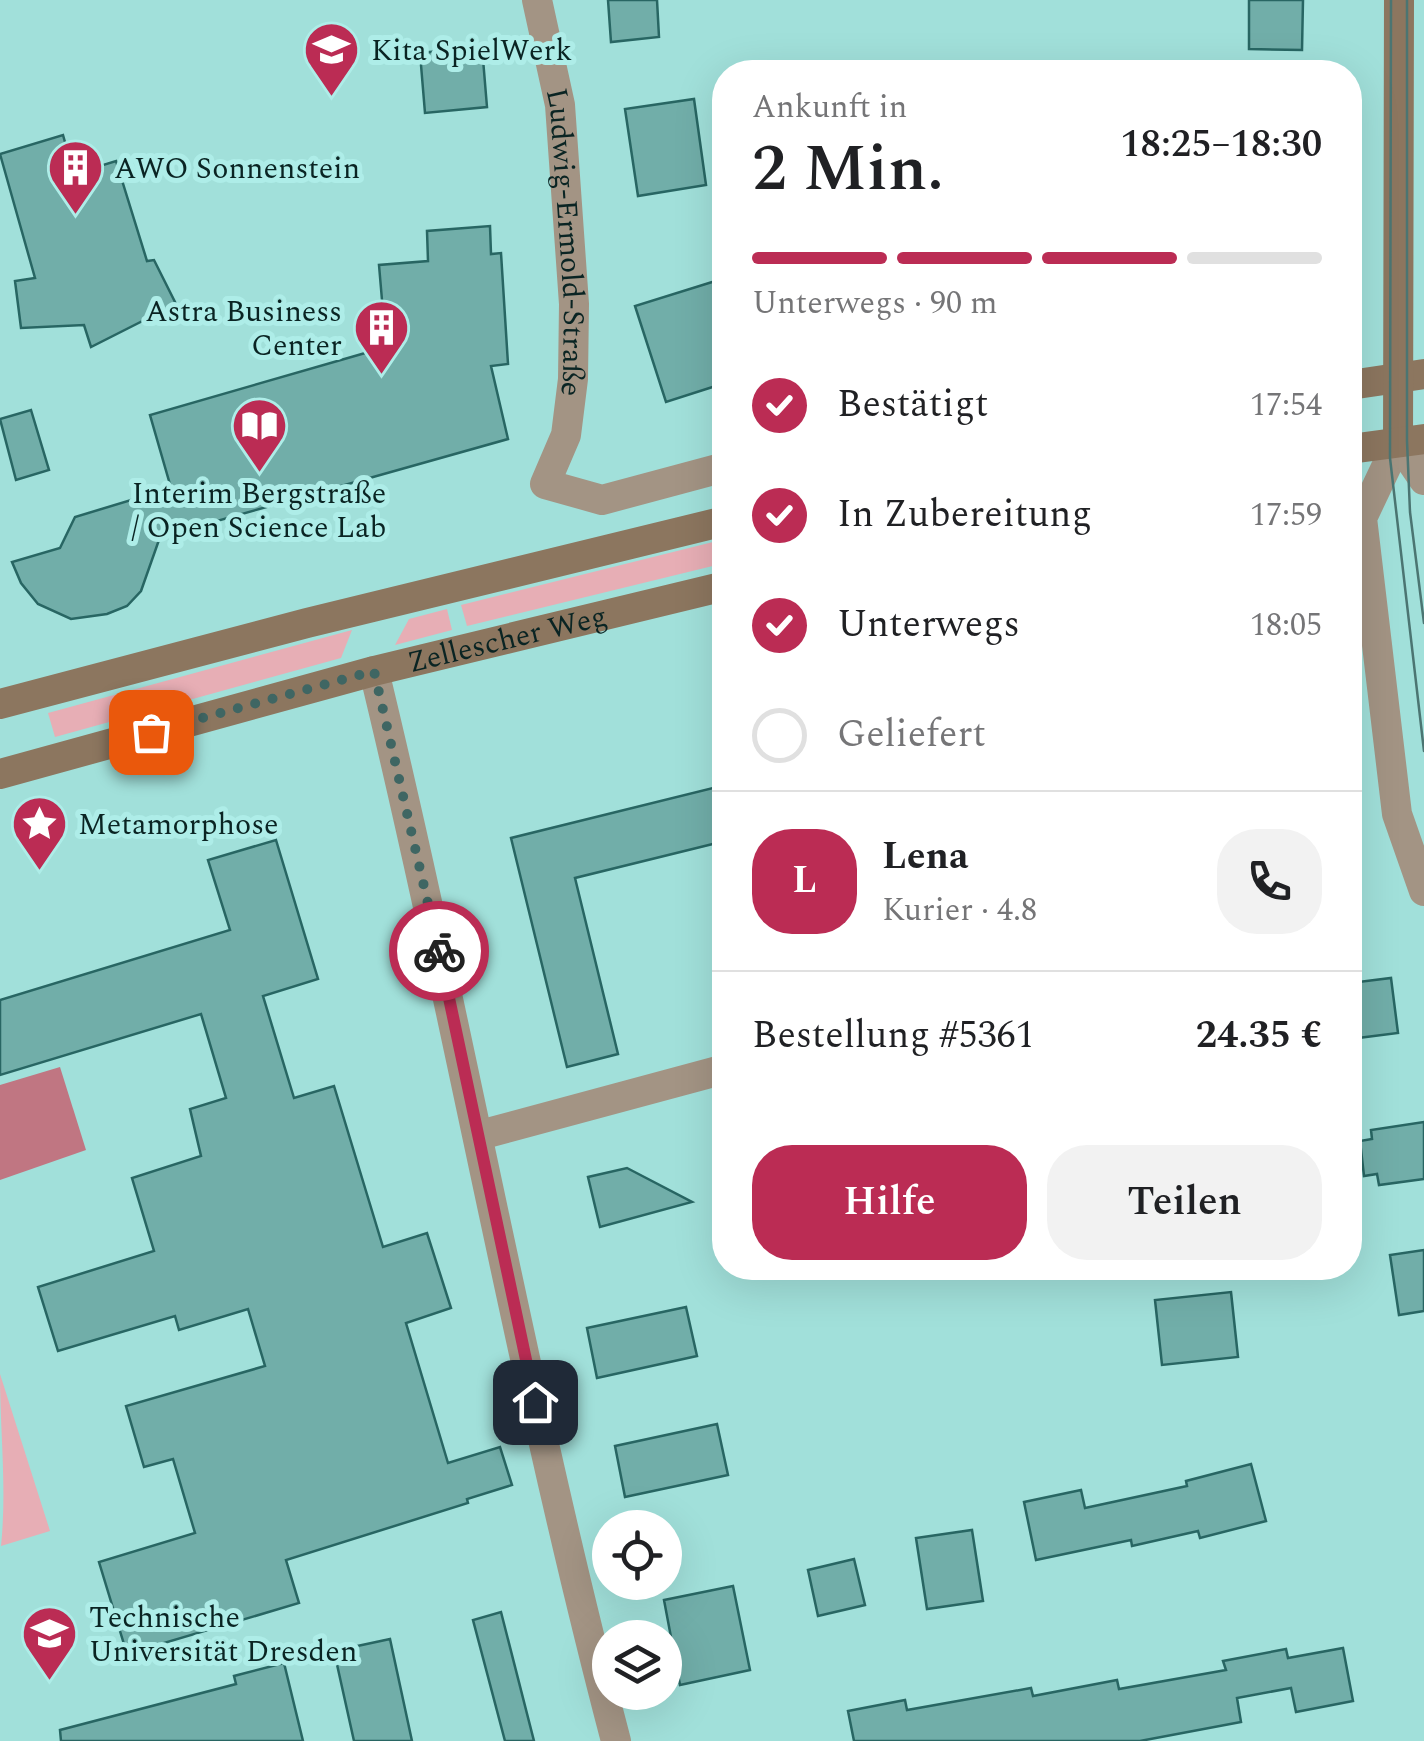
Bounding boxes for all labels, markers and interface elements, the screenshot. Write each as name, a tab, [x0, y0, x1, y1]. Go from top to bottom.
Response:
school or university icon: Kita SpielWerk	[302, 20, 362, 99]
place label: Kita SpielWerk	[371, 28, 572, 74]
text: Ankunft in	[752, 83, 908, 132]
street label: Ludwig-Ermold-Straße	[533, 84, 596, 399]
text: 18:25–18:30	[1120, 116, 1322, 174]
text: 2 Min.	[752, 120, 944, 219]
building icon: AWO Sonnenstein	[45, 138, 105, 217]
place label: AWO Sonnenstein	[114, 146, 360, 192]
text: Unterwegs · 90 m	[752, 279, 997, 328]
place label: Astra Business Center	[145, 289, 342, 369]
building icon: Astra Business Center	[351, 298, 411, 377]
text: Bestätigt	[837, 376, 988, 434]
icon: check	[752, 378, 807, 433]
text: 17:54	[1250, 381, 1322, 430]
library icon: Interim Bergstraße / Open Science Lab	[229, 395, 289, 474]
place label: Interim Bergstraße / Open Science Lab	[132, 471, 386, 551]
text: In Zubereitung	[837, 486, 1092, 544]
icon: check	[752, 488, 807, 543]
text: 17:59	[1250, 491, 1322, 540]
street label: Zellescher Weg	[403, 593, 612, 686]
text: Unterwegs	[837, 596, 1020, 654]
icon: check	[752, 598, 807, 653]
text: 18:05	[1250, 601, 1322, 650]
pin	[109, 690, 194, 775]
icon: bag	[124, 705, 179, 760]
text: Geliefert	[837, 706, 986, 764]
place icon: Metamorphose	[9, 794, 69, 873]
place label: Metamorphose	[78, 802, 279, 848]
text: Lena	[882, 828, 969, 886]
button: phone	[1217, 829, 1322, 934]
text: L	[792, 852, 817, 910]
text: Kurier · 4.8	[882, 886, 1037, 935]
courier	[389, 901, 489, 1001]
icon: bike	[412, 924, 467, 979]
text: Bestellung #5361	[752, 1007, 1035, 1065]
text: 24.35 €	[1196, 1007, 1322, 1065]
button: Hilfe	[752, 1145, 1027, 1260]
button: Teilen	[1047, 1145, 1322, 1260]
pin	[493, 1360, 578, 1445]
icon: home	[508, 1375, 563, 1430]
map controls	[592, 1510, 682, 1710]
button: locate	[592, 1510, 682, 1600]
place label: Technische Universität Dresden	[89, 1595, 357, 1675]
school or university icon: Technische Universität Dresden	[20, 1604, 80, 1683]
button: layers	[592, 1620, 682, 1710]

